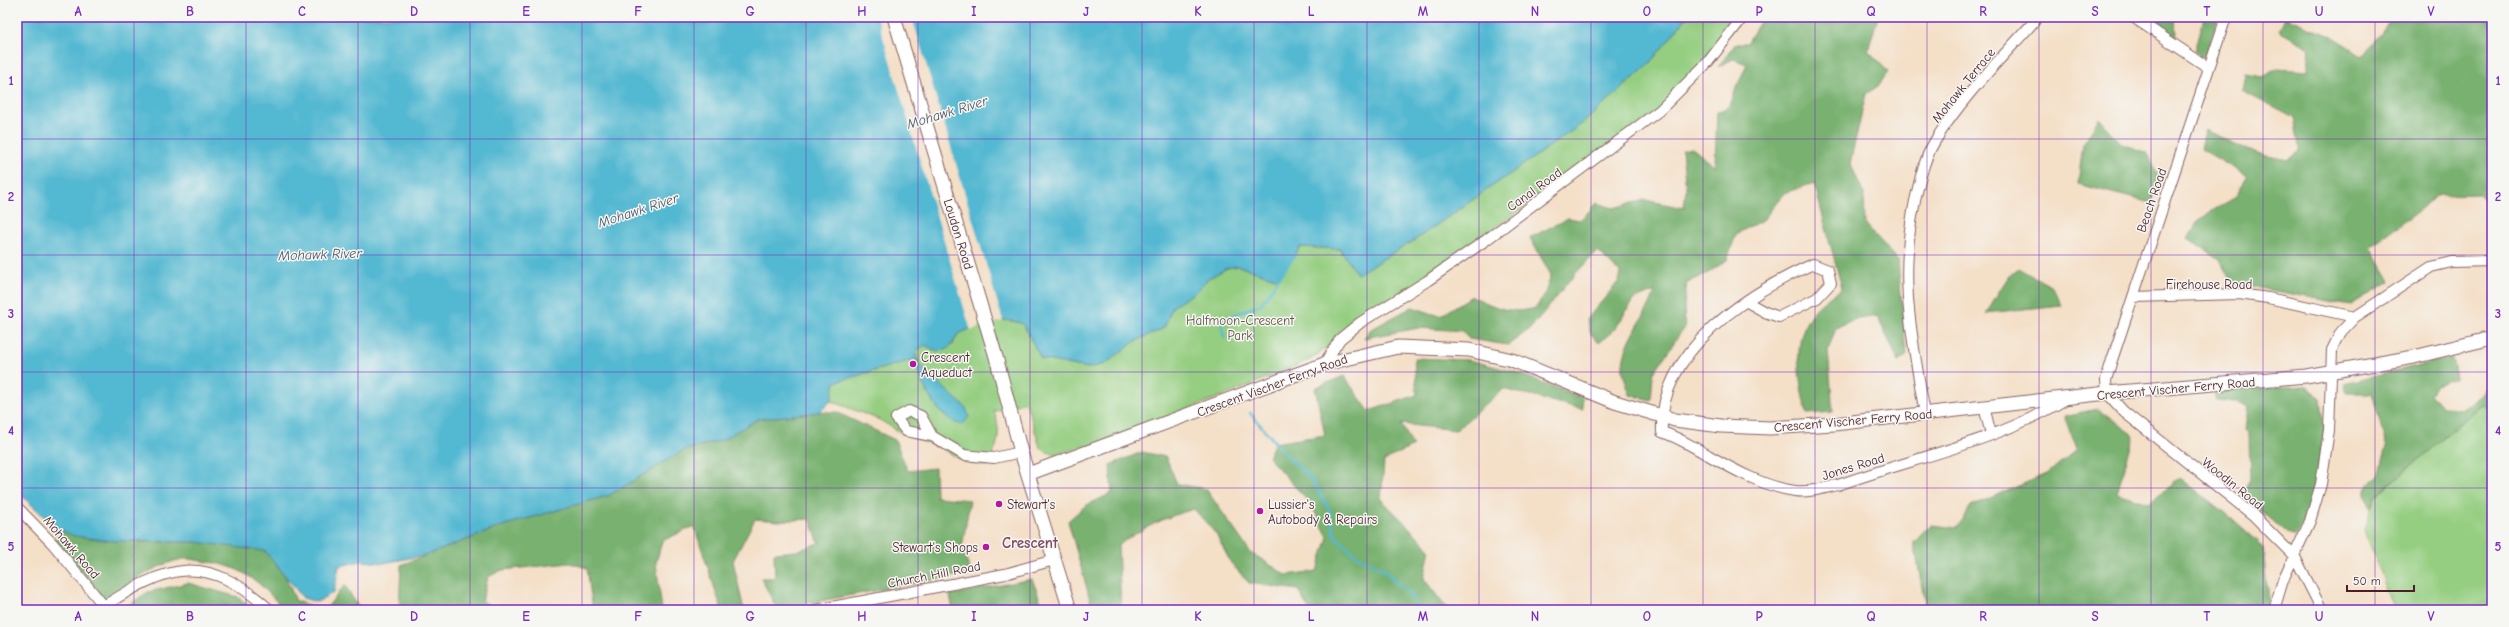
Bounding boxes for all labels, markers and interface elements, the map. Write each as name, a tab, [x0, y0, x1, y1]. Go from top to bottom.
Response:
text: A	[74, 4, 82, 19]
text: B	[186, 4, 194, 19]
text: C	[298, 4, 306, 19]
text: D	[410, 4, 418, 19]
text: E	[522, 4, 530, 19]
text: F	[634, 4, 642, 19]
text: G	[745, 4, 755, 19]
text: H	[857, 4, 867, 19]
text: I	[971, 4, 977, 19]
text: J	[1083, 4, 1089, 19]
text: K	[1194, 4, 1202, 19]
text: L	[1308, 4, 1315, 19]
text: M	[1418, 4, 1429, 19]
text: N	[1531, 4, 1539, 19]
text: O	[1643, 4, 1651, 19]
text: P	[1755, 4, 1763, 19]
text: Q	[1866, 4, 1876, 19]
text: R	[1979, 4, 1987, 19]
text: S	[2091, 4, 2099, 19]
text: T	[2204, 4, 2211, 19]
text: U	[2315, 4, 2324, 19]
text: V	[2428, 4, 2435, 19]
street label: Mohawk Terrace	[1929, 45, 1998, 126]
text: 1	[8, 73, 14, 88]
text: 1	[2495, 73, 2501, 88]
water label: Mohawk River	[904, 92, 991, 133]
street label: Canal Road	[1504, 165, 1565, 214]
street label: Beach Road	[2133, 166, 2169, 234]
text: 2	[8, 189, 14, 204]
water label: Mohawk River	[595, 189, 682, 232]
text: 2	[2495, 189, 2501, 204]
street label: Loudon Road	[941, 197, 976, 271]
water label: Mohawk River	[277, 244, 364, 264]
street label: Firehouse Road	[2166, 277, 2252, 292]
text: 3	[8, 306, 14, 321]
text: 3	[2495, 306, 2501, 321]
park label: Halfmoon-Crescent Park	[1186, 313, 1295, 343]
place label: Crescent Aqueduct	[921, 350, 973, 380]
street label: Crescent Vischer Ferry Road	[1195, 351, 1350, 420]
marker: Crescent Aqueduct	[908, 359, 918, 369]
street label: Crescent Vischer Ferry Road	[2096, 374, 2256, 403]
street label: Crescent Vischer Ferry Road	[1773, 406, 1933, 435]
text: 4	[8, 423, 14, 438]
text: 4	[2495, 423, 2501, 438]
street label: Jones Road	[1820, 450, 1886, 483]
street label: Woodin Road	[2199, 454, 2266, 512]
place label: Stewart's	[1007, 497, 1055, 512]
place label: Lussier's Autobody & Repairs	[1268, 497, 1377, 527]
marker: Stewart's	[994, 499, 1004, 509]
marker: Lussier's Autobody & Repairs	[1255, 506, 1265, 516]
street label: Mohawk Road	[40, 513, 103, 582]
district label: Crescent	[1002, 534, 1059, 552]
text: 5	[8, 539, 15, 554]
text: 5	[2495, 539, 2502, 554]
place label: Stewart's Shops	[892, 540, 978, 555]
marker: Stewart's Shops	[981, 542, 991, 552]
street label: Church Hill Road	[886, 558, 982, 591]
scale bar	[2347, 567, 2414, 593]
text: 50 m	[2353, 574, 2381, 588]
text: A	[74, 609, 82, 624]
text: B	[186, 609, 194, 624]
text: C	[298, 609, 306, 624]
text: D	[410, 609, 418, 624]
text: E	[522, 609, 530, 624]
text: F	[634, 609, 642, 624]
text: G	[745, 609, 755, 624]
text: H	[857, 609, 867, 624]
text: I	[971, 609, 977, 624]
text: J	[1083, 609, 1089, 624]
text: K	[1194, 609, 1202, 624]
text: L	[1308, 609, 1315, 624]
text: M	[1418, 609, 1429, 624]
text: N	[1531, 609, 1539, 624]
text: O	[1643, 609, 1651, 624]
text: P	[1755, 609, 1763, 624]
text: Q	[1866, 609, 1876, 624]
text: R	[1979, 609, 1987, 624]
text: S	[2091, 609, 2099, 624]
text: T	[2204, 609, 2211, 624]
text: U	[2315, 609, 2324, 624]
text: V	[2428, 609, 2435, 624]

